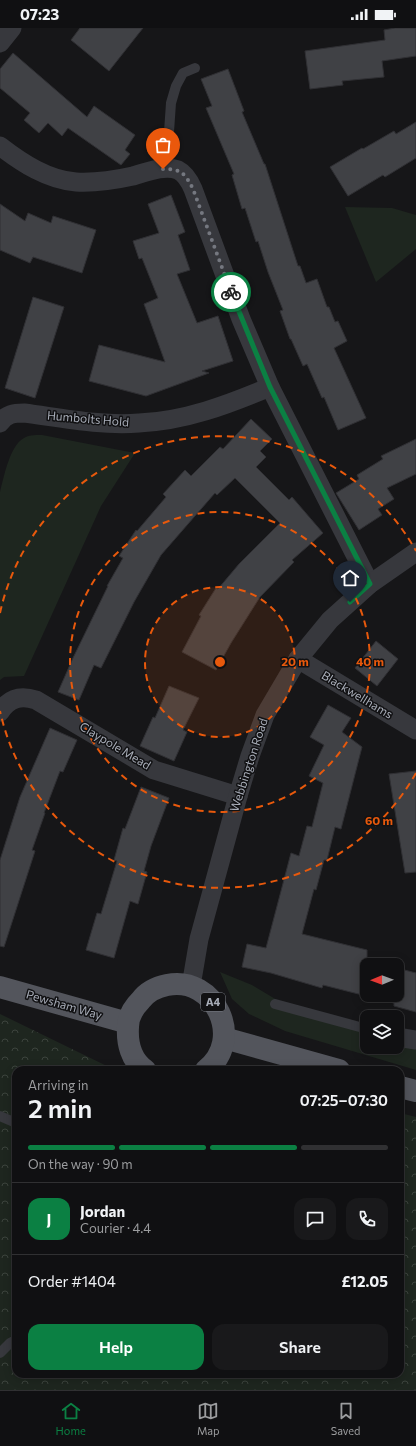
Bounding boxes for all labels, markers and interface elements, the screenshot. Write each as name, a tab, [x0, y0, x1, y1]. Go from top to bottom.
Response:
text: 07:23	[20, 5, 59, 23]
pin	[146, 128, 180, 169]
icon: bag	[152, 134, 174, 156]
courier	[211, 272, 251, 312]
icon: bike	[220, 281, 242, 303]
street label: Humbolts Hold	[46, 407, 130, 429]
pin	[333, 561, 367, 602]
icon: home	[339, 567, 361, 589]
text: 20 m	[281, 654, 309, 668]
text: 40 m	[356, 654, 384, 668]
centre of rings	[213, 655, 227, 669]
street label: Blackwellhams	[319, 667, 396, 721]
street label: Webbington Road	[226, 716, 270, 813]
street label: Claypole Mead	[77, 718, 154, 772]
text: 60 m	[365, 813, 393, 827]
north arrow	[360, 958, 404, 1002]
map controls	[360, 958, 404, 1054]
street label: Pewsham Way	[25, 987, 104, 1022]
road number: A4	[201, 993, 225, 1011]
button: layers	[360, 1010, 404, 1054]
text: Arriving in	[28, 1077, 88, 1093]
text: 07:25–07:30	[300, 1091, 388, 1109]
text: 2 min	[28, 1092, 92, 1123]
text: On the way · 90 m	[28, 1156, 133, 1172]
button: chat	[294, 1198, 336, 1240]
button: phone	[346, 1198, 388, 1240]
text: Jordan	[80, 1202, 125, 1220]
text: J	[47, 1210, 51, 1228]
text: Courier · 4.4	[80, 1220, 151, 1236]
text: Order #1404	[28, 1272, 116, 1290]
text: £12.05	[341, 1272, 388, 1290]
button: Help	[28, 1324, 204, 1370]
button: Share	[212, 1324, 388, 1370]
tab: Home	[56, 1400, 86, 1437]
tab: Map	[197, 1400, 220, 1437]
tab: Saved	[331, 1400, 360, 1437]

